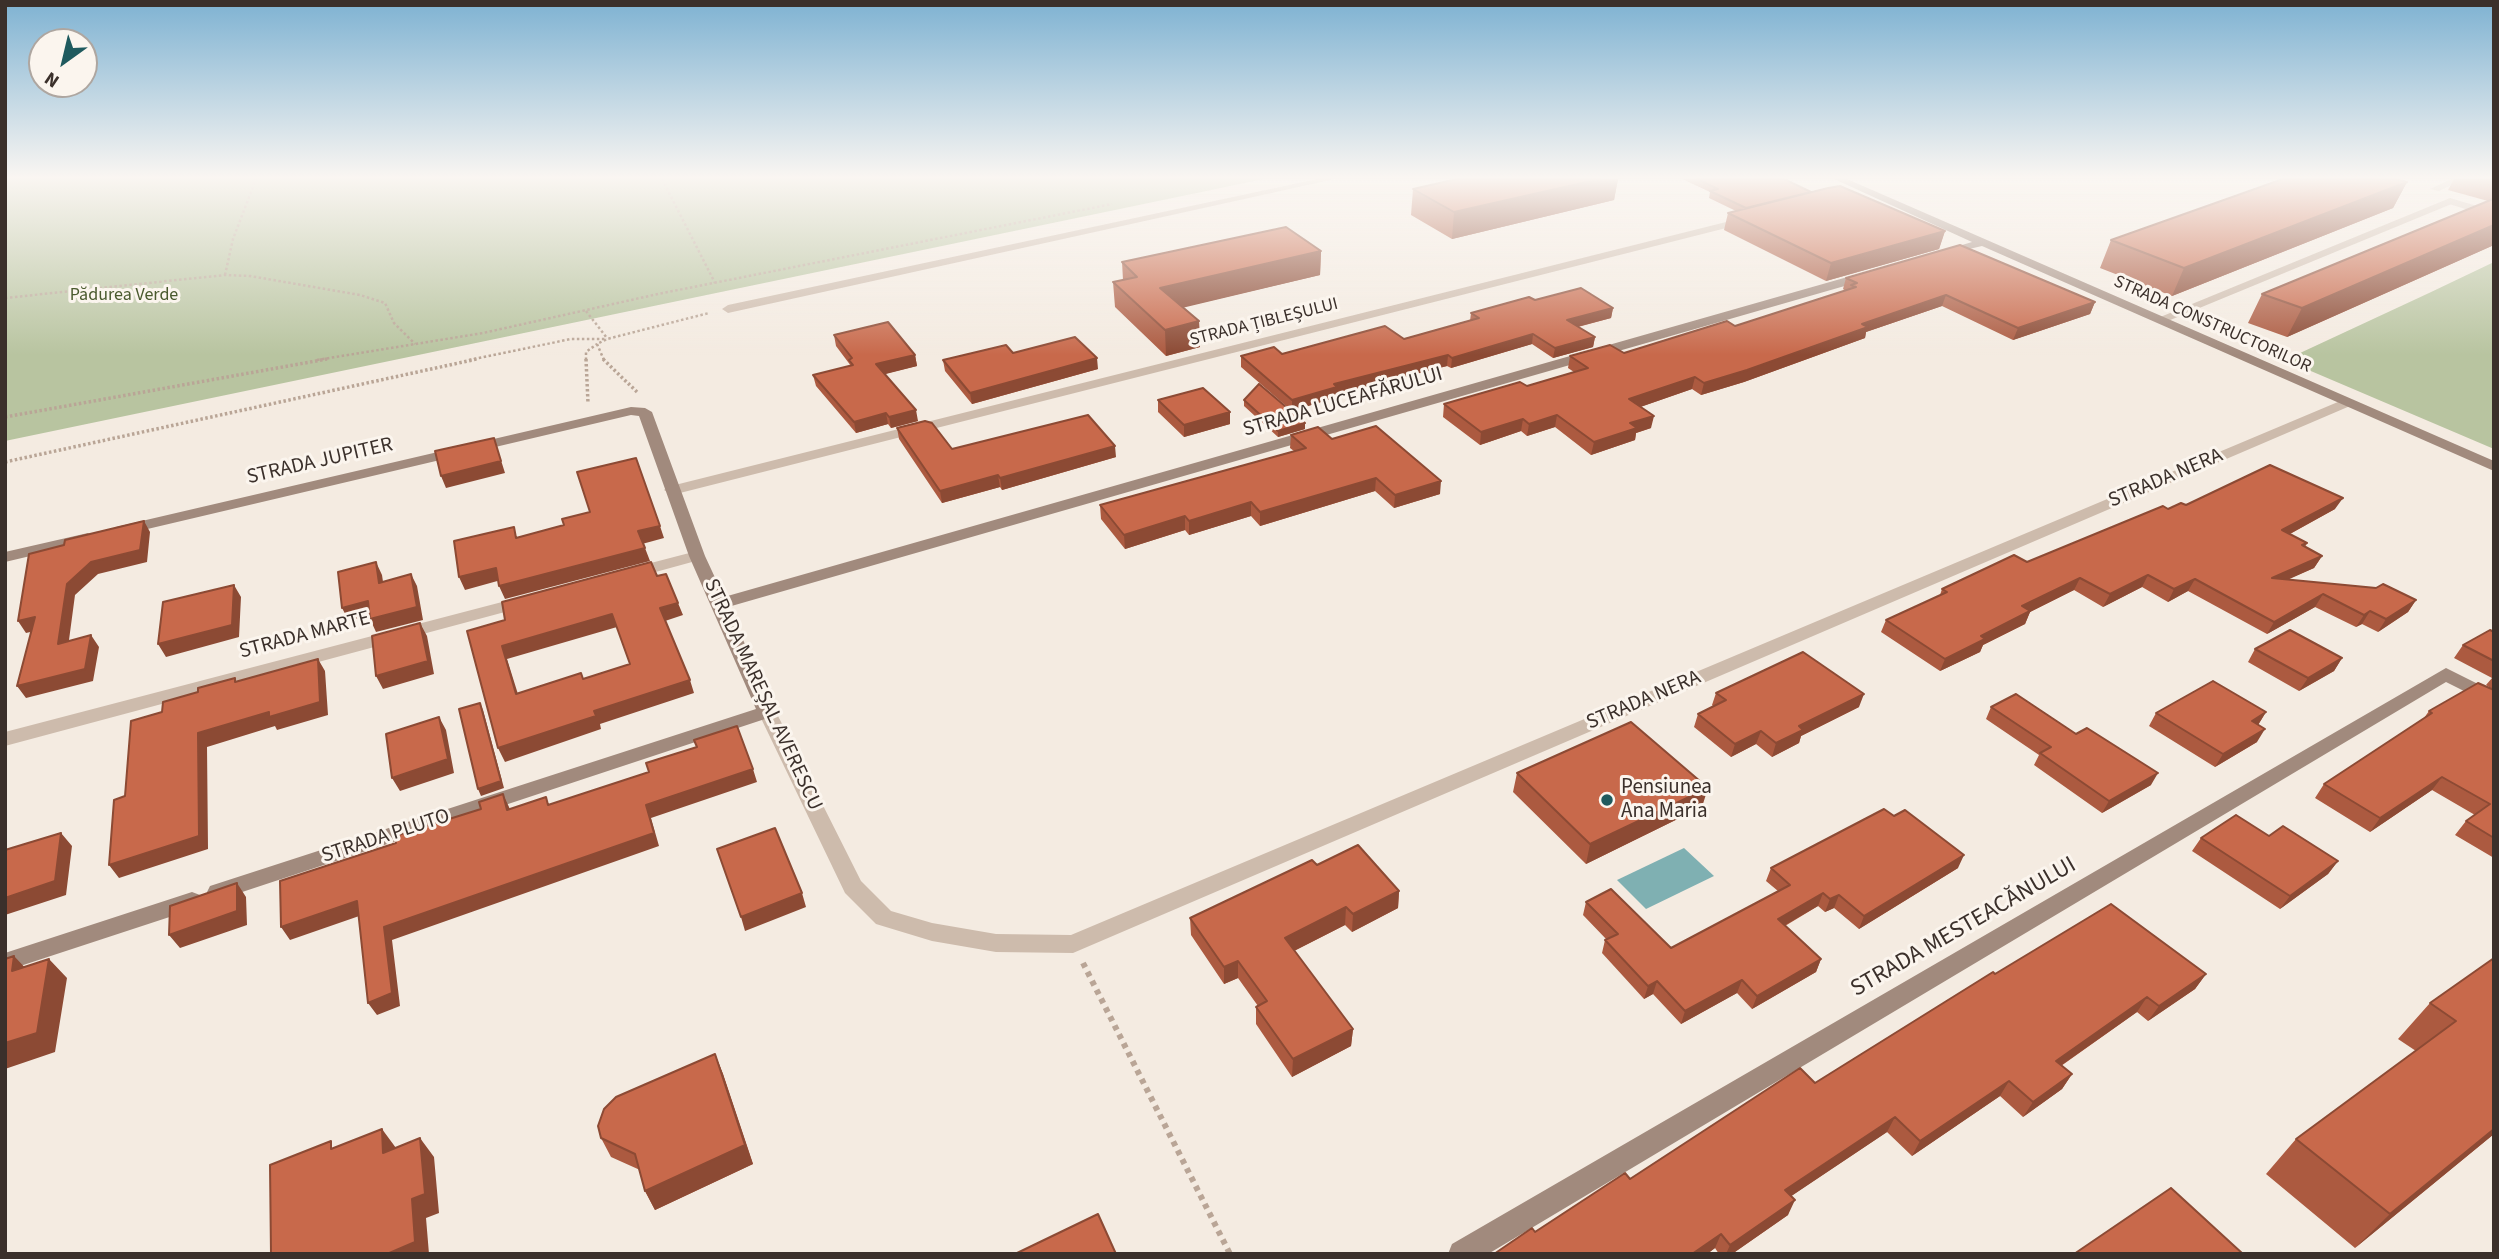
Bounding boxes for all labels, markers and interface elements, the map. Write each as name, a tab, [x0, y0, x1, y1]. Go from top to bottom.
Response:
north arrow	[28, 28, 98, 98]
text: N	[39, 64, 65, 94]
street label: STRADA CONSTRUCTORILOR	[2110, 272, 2314, 378]
park label: Pădurea Verde	[70, 285, 178, 307]
street label: STRADA ȚIBLEȘULUI	[1188, 294, 1340, 352]
street label: STRADA LUCEAFĂRULUI	[1240, 362, 1446, 444]
street label: STRADA JUPITER	[245, 433, 395, 491]
street label: STRADA NERA	[2105, 444, 2227, 514]
street label: STRADA MAREȘAL AVERESCU	[697, 575, 827, 815]
street label: STRADA MARTE	[237, 606, 373, 666]
street label: STRADA NERA	[1583, 666, 1705, 736]
place label: Pensiunea Ana Maria	[1621, 775, 1712, 825]
marker: Pensiunea Ana Maria	[1599, 792, 1615, 808]
street label: STRADA PLUTO	[319, 804, 453, 870]
street label: STRADA MESTEACĂNULUI	[1846, 852, 2082, 1004]

